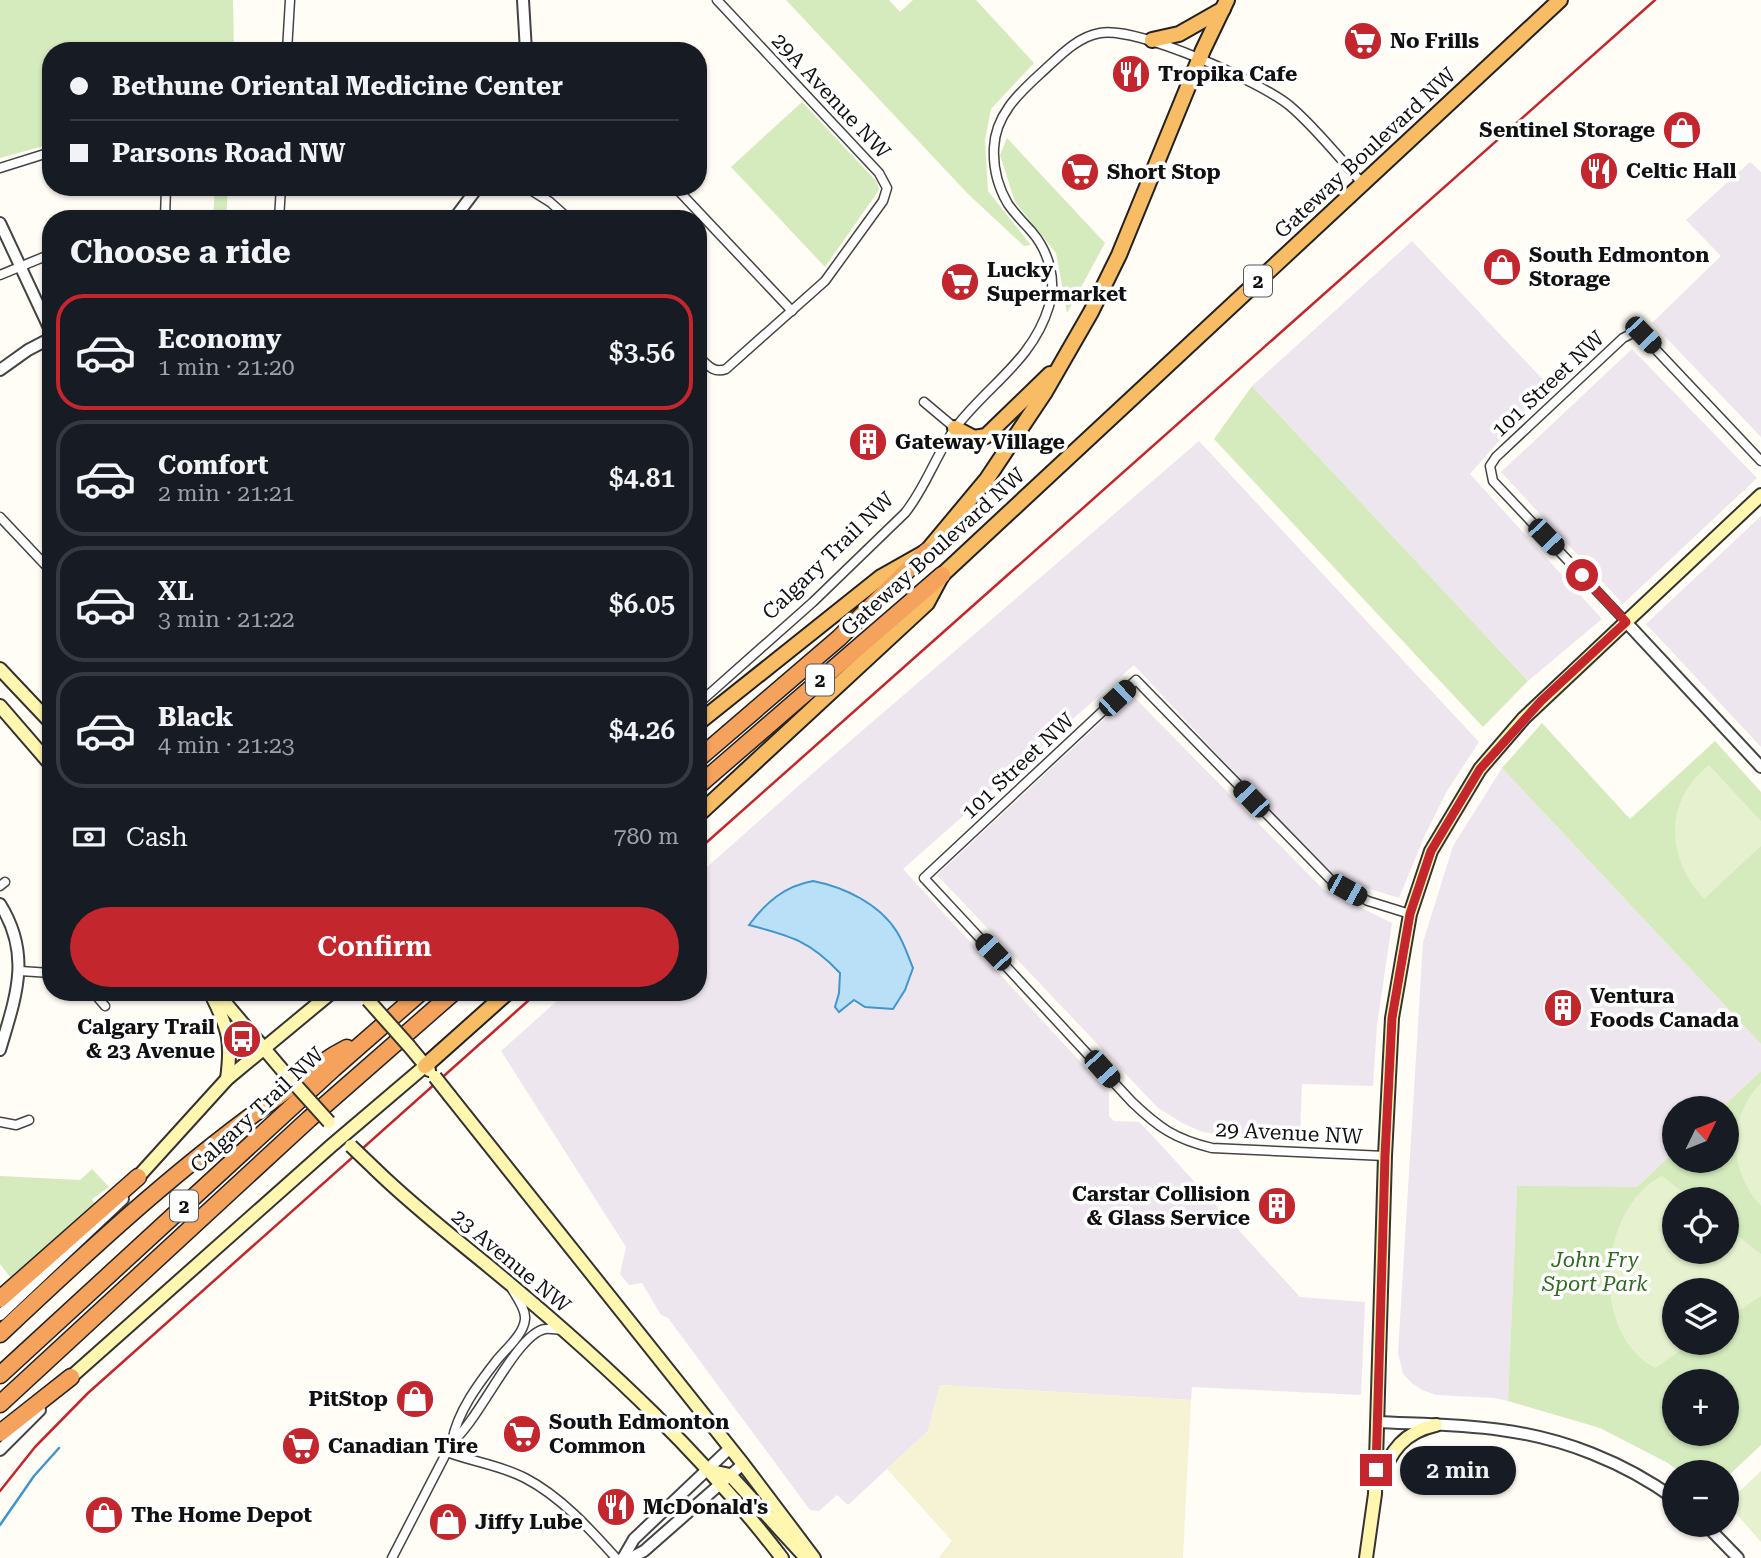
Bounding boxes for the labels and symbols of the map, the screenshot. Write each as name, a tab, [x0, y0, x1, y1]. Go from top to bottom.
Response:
supermarket icon: No Frills	[1342, 20, 1384, 62]
street label: 29A Avenue NW	[767, 29, 896, 164]
place label: No Frills	[1390, 29, 1479, 53]
restaurant icon: Tropika Cafe	[1110, 53, 1152, 95]
place label: Tropika Cafe	[1158, 62, 1297, 86]
street label: Gateway Boulevard NW	[1270, 62, 1461, 243]
shop icon: Sentinel Storage	[1661, 109, 1703, 151]
place label: Sentinel Storage	[1479, 118, 1655, 142]
restaurant icon: Celtic Hall	[1578, 150, 1620, 192]
supermarket icon: Short Stop	[1059, 151, 1101, 193]
place label: Celtic Hall	[1626, 159, 1737, 183]
place label: Short Stop	[1107, 160, 1221, 184]
place label: South Edmonton Storage	[1529, 243, 1709, 291]
shop icon: South Edmonton Storage	[1481, 246, 1523, 288]
place label: Lucky Supermarket	[987, 258, 1127, 306]
supermarket icon: Lucky Supermarket	[939, 261, 981, 303]
road number: 2	[1244, 266, 1272, 296]
car	[1621, 313, 1666, 357]
street label: 101 Street NW	[1487, 326, 1609, 442]
building icon: Gateway Village	[847, 421, 889, 463]
place label: Gateway Village	[895, 430, 1065, 454]
street label: Gateway Boulevard NW	[836, 463, 1030, 641]
street label: Calgary Trail NW	[757, 487, 899, 625]
car	[1524, 515, 1569, 559]
route start	[1566, 559, 1598, 591]
road number: 2	[806, 664, 834, 695]
car	[1095, 676, 1140, 720]
street label: 101 Street NW	[957, 708, 1079, 824]
car	[1229, 777, 1274, 821]
car	[1324, 871, 1371, 909]
car	[971, 929, 1016, 975]
place label: Ventura Foods Canada	[1590, 984, 1740, 1032]
building icon: Ventura Foods Canada	[1542, 987, 1584, 1029]
place label: Calgary Trail & 23 Avenue	[77, 1015, 215, 1063]
bus stop icon: Calgary Trail & 23 Avenue	[221, 1018, 263, 1060]
street label: Calgary Trail NW	[186, 1042, 329, 1178]
car	[1081, 1046, 1124, 1092]
north arrow	[1662, 1096, 1740, 1172]
street label: 29 Avenue NW	[1215, 1117, 1364, 1149]
place label: Carstar Collision & Glass Service	[1072, 1182, 1250, 1230]
building icon: Carstar Collision & Glass Service	[1256, 1185, 1298, 1227]
road number: 2	[170, 1190, 198, 1222]
street label: 23 Avenue NW	[447, 1204, 576, 1318]
park label: John Fry Sport Park	[1541, 1248, 1648, 1296]
shop icon: PitStop	[394, 1378, 436, 1420]
place label: PitStop	[308, 1387, 388, 1411]
place label: South Edmonton Common	[549, 1410, 729, 1458]
supermarket icon: South Edmonton Common	[501, 1413, 543, 1455]
supermarket icon: Canadian Tire	[280, 1425, 322, 1467]
place label: Canadian Tire	[328, 1434, 478, 1458]
callout: 2 min	[1400, 1446, 1516, 1494]
route end	[1360, 1454, 1392, 1486]
restaurant icon: McDonald's	[595, 1486, 637, 1528]
shop icon: The Home Depot	[83, 1494, 125, 1536]
place label: McDonald's	[643, 1495, 768, 1519]
shop icon: Jiffy Lube	[427, 1501, 469, 1543]
place label: The Home Depot	[131, 1503, 313, 1527]
place label: Jiffy Lube	[475, 1510, 583, 1534]

